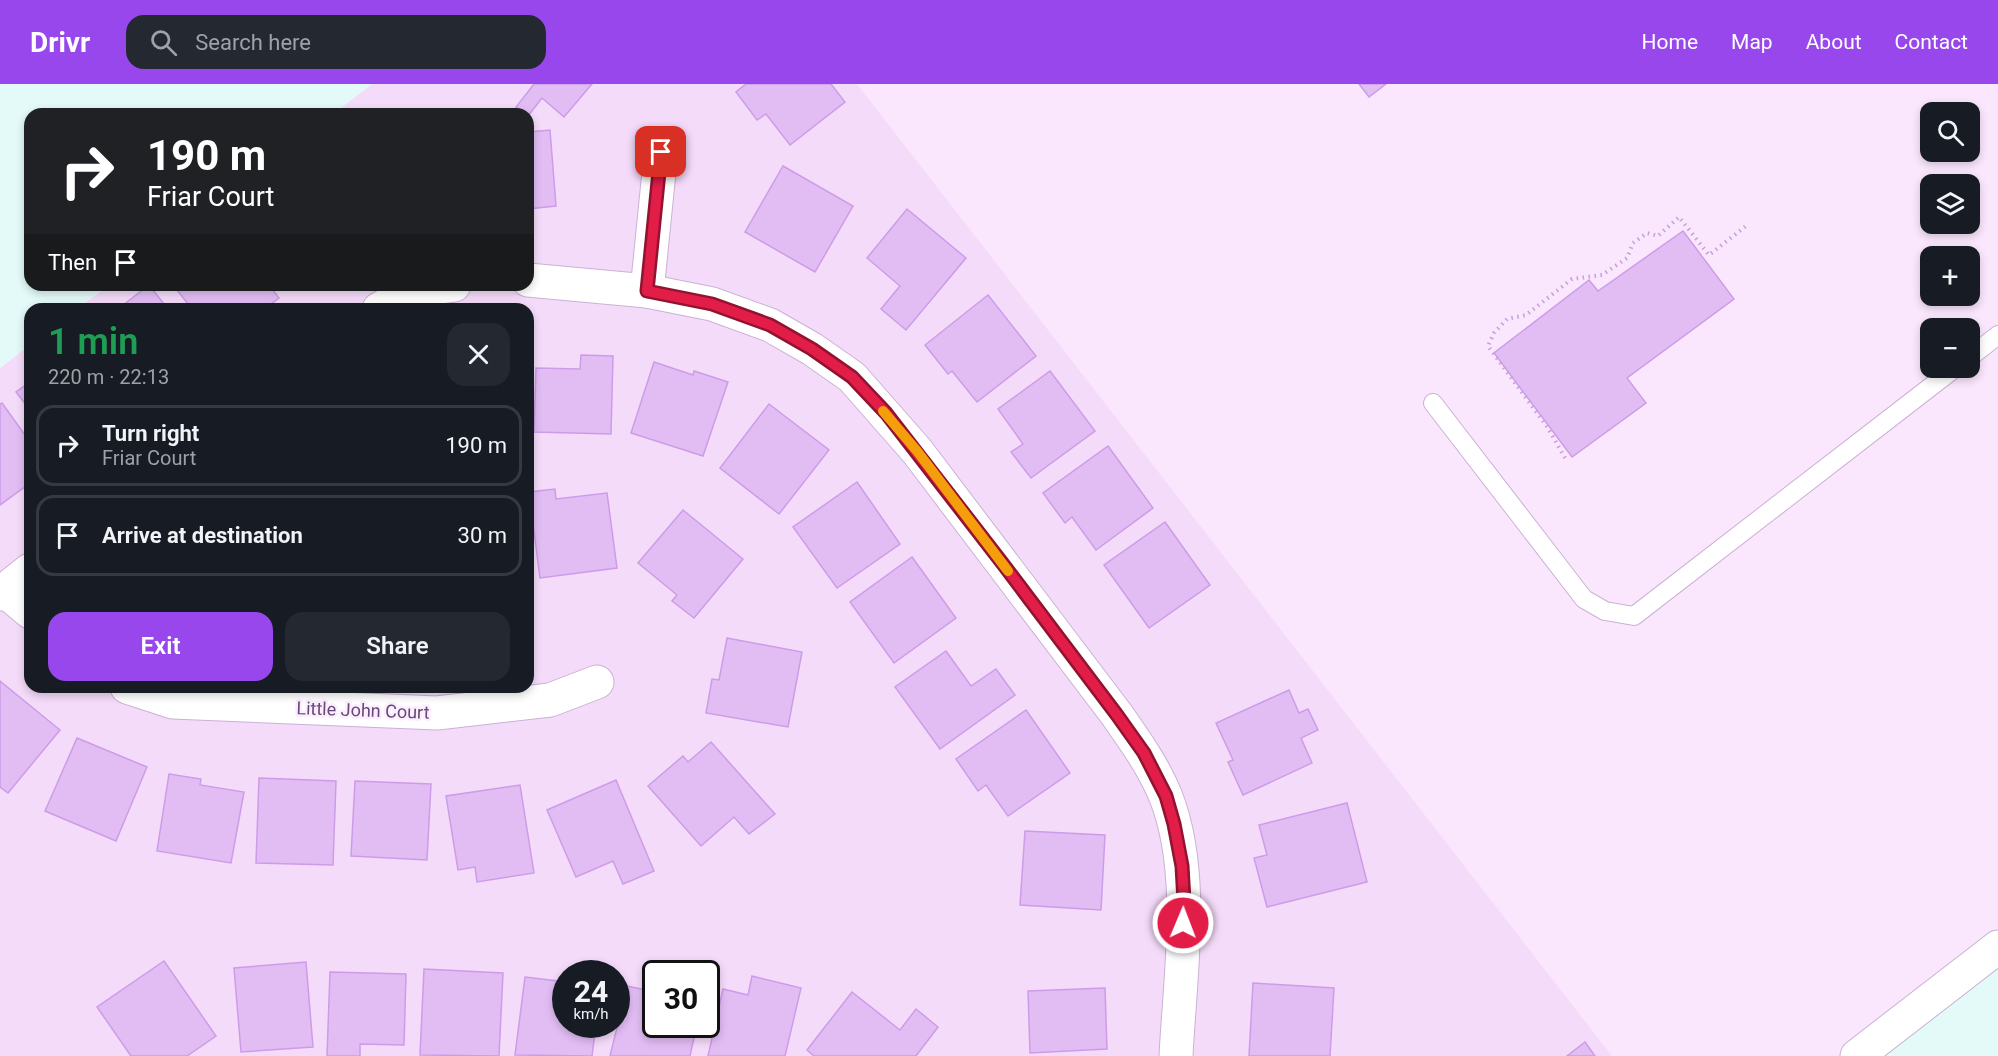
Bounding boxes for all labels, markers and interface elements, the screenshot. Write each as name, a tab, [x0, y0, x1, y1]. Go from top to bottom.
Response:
search box	[126, 15, 546, 69]
text: Drivr	[30, 26, 90, 59]
icon: search	[147, 26, 180, 59]
text: Search here	[195, 30, 311, 55]
text: Home	[1642, 30, 1698, 54]
text: Map	[1731, 30, 1773, 54]
text: About	[1806, 30, 1862, 54]
text: Contact	[1895, 30, 1968, 54]
map controls	[1920, 102, 1980, 378]
button: search	[1920, 102, 1980, 162]
pin	[635, 126, 686, 177]
text: 190 m	[147, 131, 266, 180]
icon: right	[48, 132, 126, 210]
icon: arrive	[644, 135, 677, 168]
button: layers	[1920, 174, 1980, 234]
text: Friar Court	[147, 181, 274, 213]
icon: arrive	[109, 246, 142, 279]
button: +	[1920, 246, 1980, 306]
text: Then	[48, 250, 97, 275]
button: −	[1920, 318, 1980, 378]
text: 1 min	[48, 321, 138, 363]
button: close	[447, 323, 510, 386]
text: 220 m · 22:13	[48, 365, 169, 389]
text: Turn right	[102, 421, 199, 446]
icon: right	[51, 429, 84, 462]
text: 190 m	[445, 433, 507, 458]
text: Friar Court	[102, 446, 196, 470]
icon: arrive	[51, 519, 84, 552]
text: Arrive at destination	[102, 523, 303, 548]
text: 30 m	[458, 523, 507, 548]
button: Exit	[48, 612, 273, 681]
button: Share	[285, 612, 510, 681]
street label: Little John Court	[296, 697, 430, 723]
position arrow	[1151, 891, 1215, 955]
speed limit sign: 30	[642, 960, 720, 1038]
text: 24	[574, 974, 608, 1009]
text: km/h	[573, 1005, 609, 1023]

